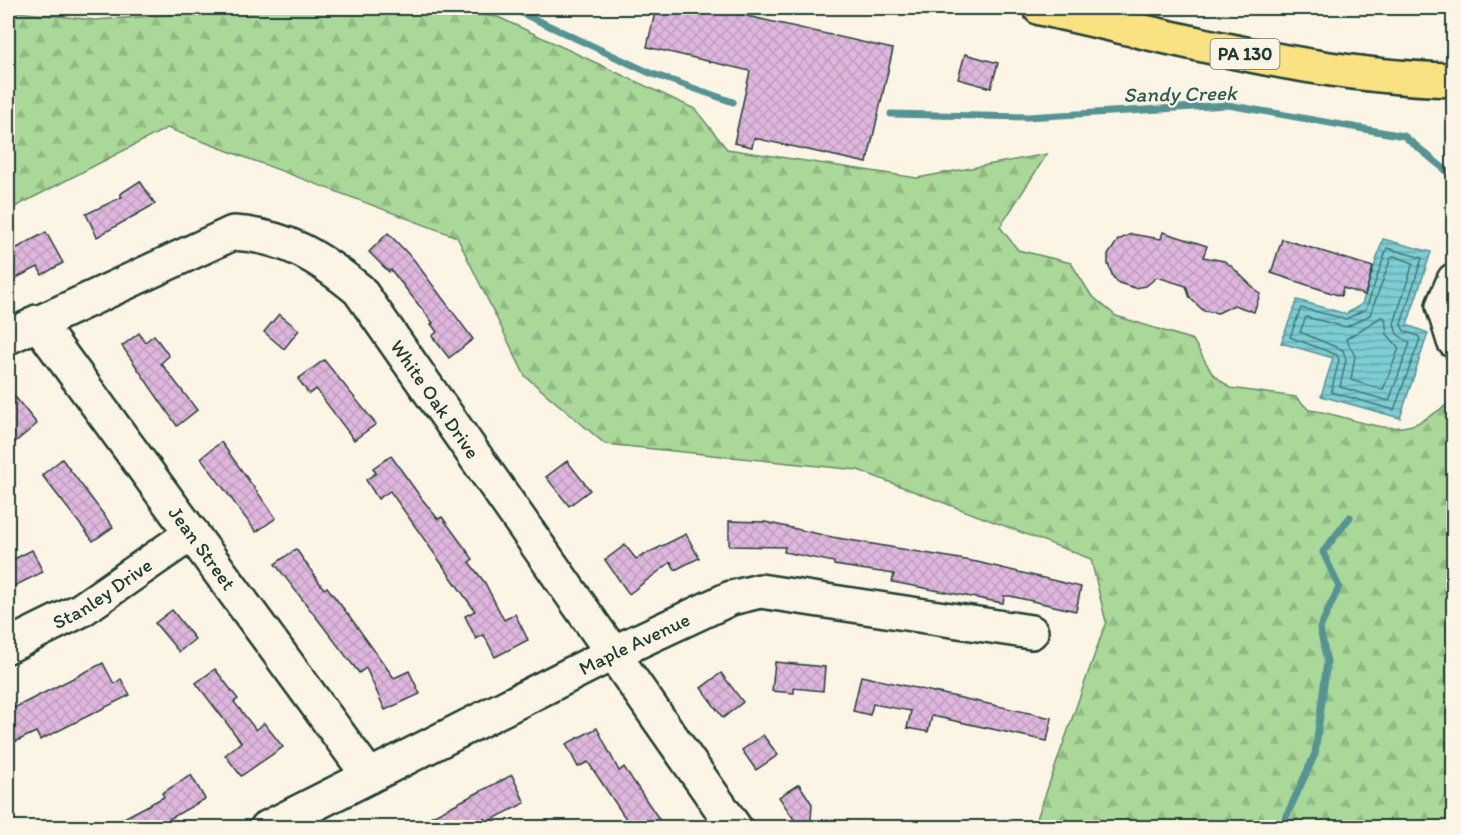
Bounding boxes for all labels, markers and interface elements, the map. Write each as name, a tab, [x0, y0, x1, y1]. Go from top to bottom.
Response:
road number: PA 130	[1210, 39, 1280, 69]
water label: Sandy Creek	[1123, 80, 1238, 107]
street label: White Oak Drive	[385, 335, 485, 463]
street label: Jean Street	[164, 501, 241, 595]
street label: Stanley Drive	[49, 553, 156, 634]
street label: Maple Avenue	[575, 607, 694, 680]

